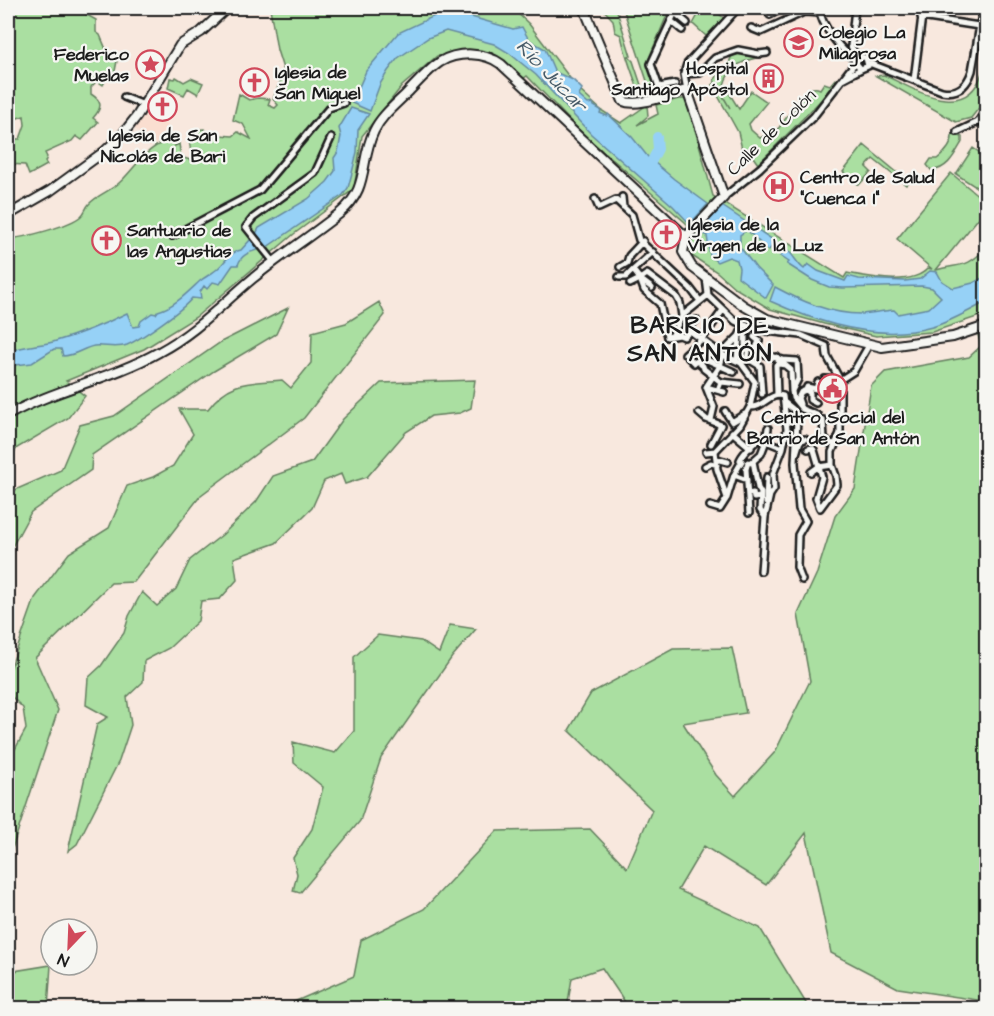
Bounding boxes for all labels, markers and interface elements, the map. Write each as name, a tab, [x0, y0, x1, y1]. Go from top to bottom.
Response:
place label: Colegio La Milagrosa	[819, 20, 906, 67]
school or university icon: Colegio La Milagrosa	[782, 26, 814, 58]
water label: Río Júcar	[510, 33, 594, 120]
place label: Federico Muelas	[54, 42, 130, 88]
place icon: Federico Muelas	[134, 48, 166, 80]
place label: Hospital Santiago Apóstol	[611, 56, 748, 103]
place label: Iglesia de San Miguel	[274, 60, 361, 107]
building icon: Hospital Santiago Apóstol	[753, 62, 785, 94]
church icon: Iglesia de San Miguel	[238, 66, 270, 98]
street label: Calle de Colón	[721, 83, 822, 181]
church icon: Iglesia de San Nicolás de Bari	[147, 90, 179, 122]
place label: Iglesia de San Nicolás de Bari	[101, 123, 226, 169]
place label: Centro de Salud "Cuenca I"	[800, 165, 935, 211]
hospital icon: Centro de Salud "Cuenca I"	[763, 171, 795, 203]
place label: Iglesia de la Virgen de la Luz	[687, 212, 824, 259]
place label: Santuario de las Angustias	[126, 218, 232, 265]
church icon: Iglesia de la Virgen de la Luz	[651, 218, 683, 250]
church icon: Santuario de las Angustias	[90, 224, 122, 256]
district label: BARRIO DE SAN ANTÓN	[626, 309, 773, 371]
public building icon: Centro Social del Barrio de San Antón	[817, 372, 849, 404]
place label: Centro Social del Barrio de San Antón	[747, 405, 919, 451]
north arrow	[39, 917, 99, 977]
text: N	[55, 948, 72, 972]

